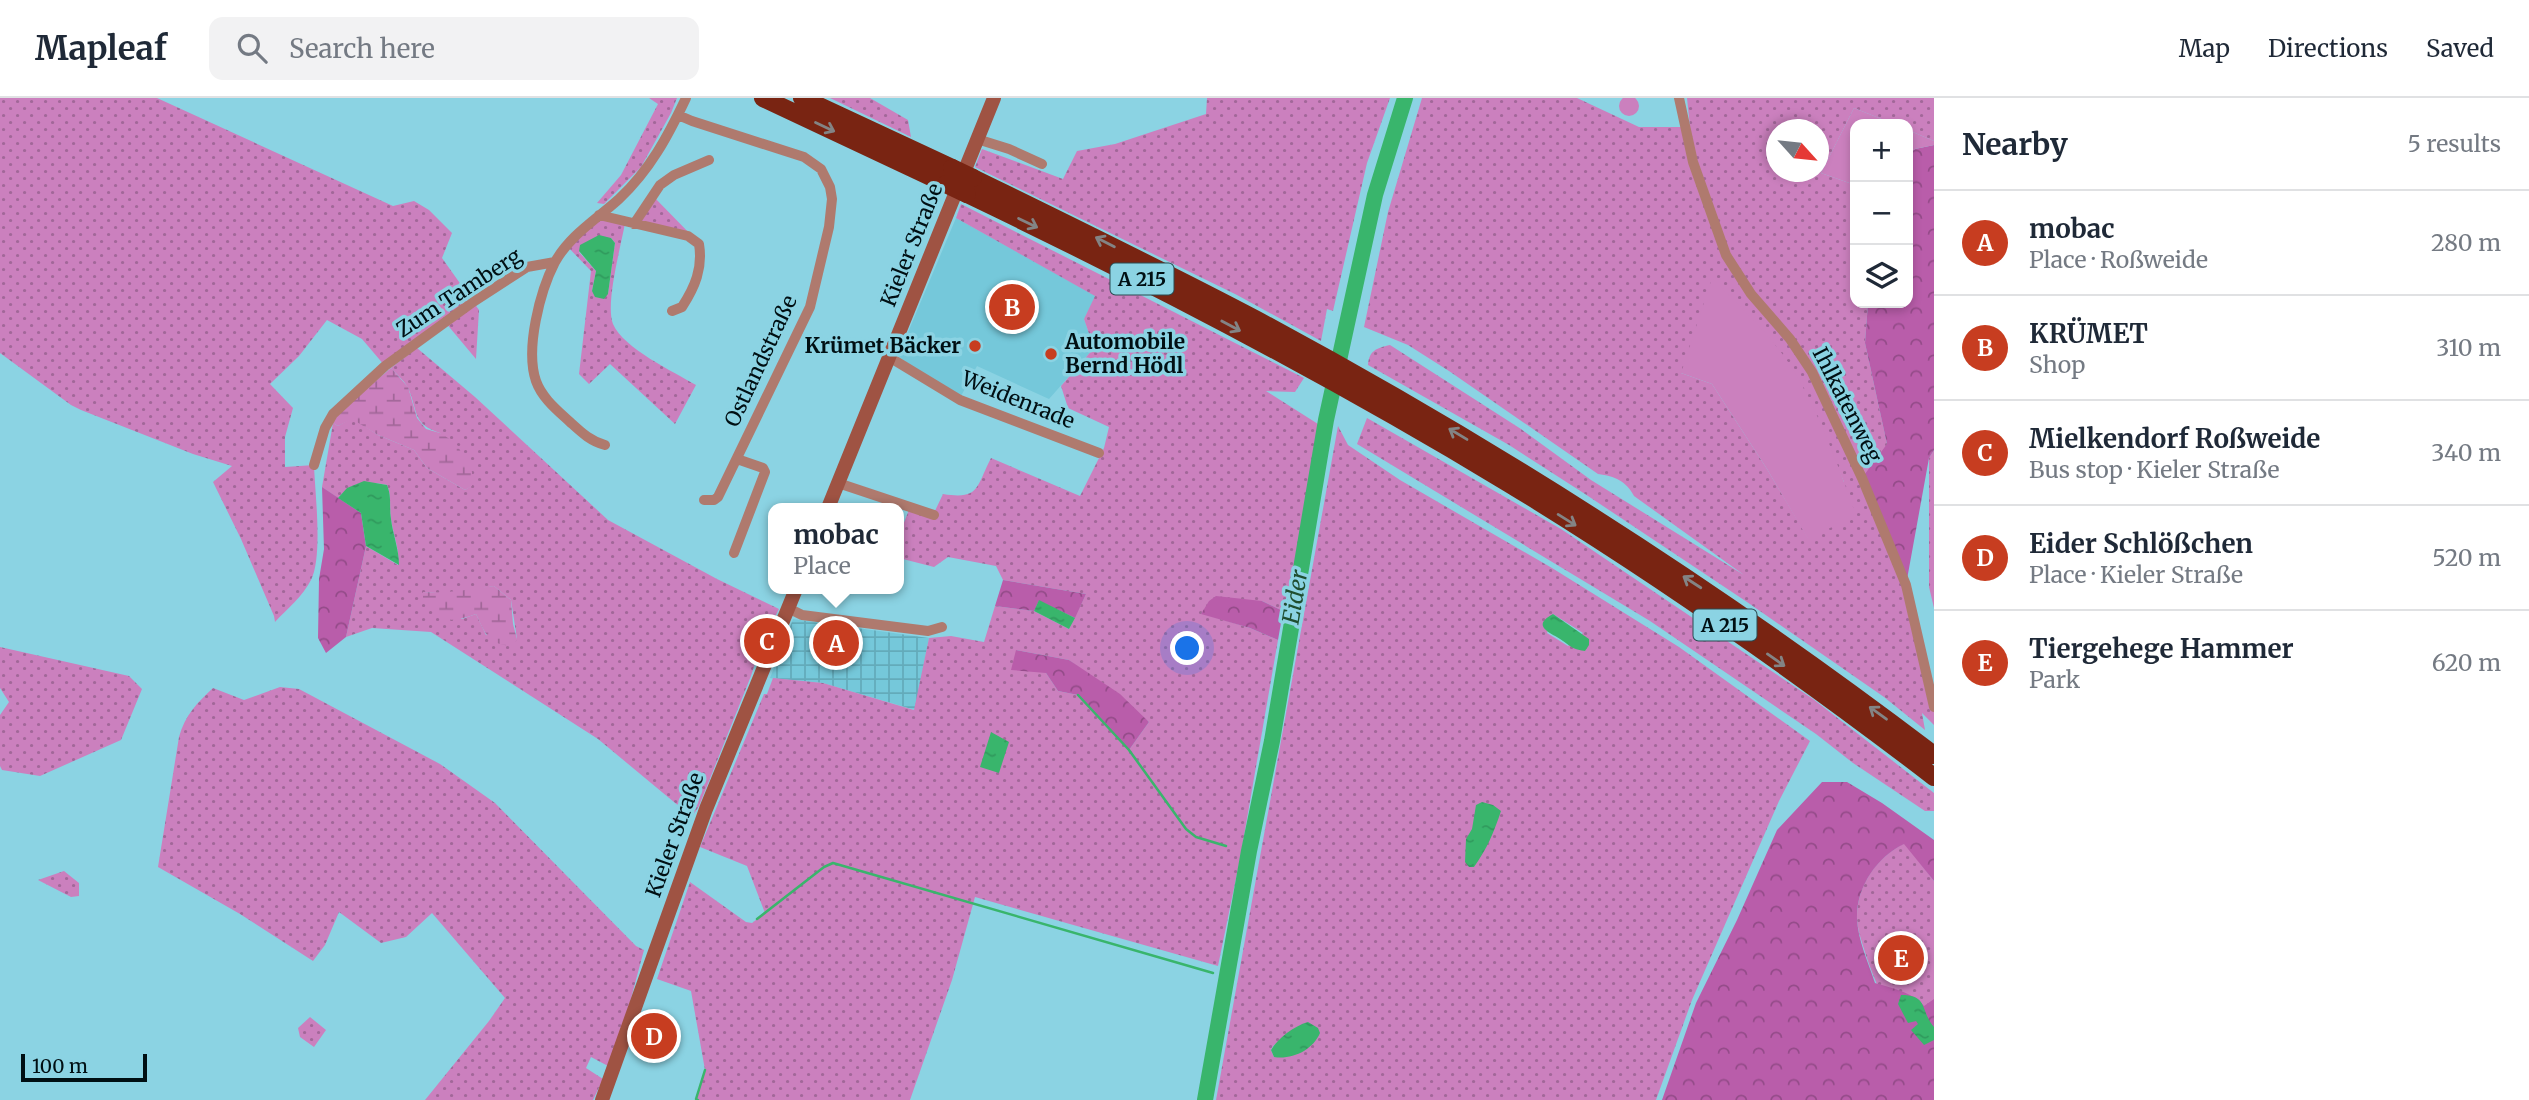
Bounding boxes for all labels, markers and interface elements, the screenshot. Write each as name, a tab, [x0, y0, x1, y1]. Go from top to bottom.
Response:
search box	[209, 17, 699, 80]
text: Mapleaf	[35, 28, 167, 69]
icon: search	[233, 29, 271, 67]
text: Search here	[289, 32, 435, 65]
text: Map	[2179, 33, 2230, 64]
text: Directions	[2268, 33, 2388, 64]
text: Saved	[2426, 33, 2494, 64]
north arrow	[1766, 119, 1829, 182]
map controls	[1850, 119, 1913, 308]
button: +	[1850, 119, 1913, 182]
one-way arrow	[814, 120, 835, 134]
text: Nearby	[1962, 125, 2068, 163]
text: 5 results	[2407, 129, 2501, 158]
street label: Kieler Straße	[875, 179, 949, 310]
button: −	[1850, 182, 1913, 245]
text: mobac	[2029, 212, 2115, 245]
one-way arrow	[1017, 217, 1038, 230]
text: A	[1977, 228, 1993, 257]
text: 280 m	[2431, 228, 2501, 257]
one-way arrow	[1095, 235, 1115, 249]
street label: Zum Tamberg	[391, 242, 527, 343]
button: layers	[1850, 245, 1913, 308]
text: Place · Roßweide	[2029, 245, 2208, 274]
road number: A 215	[1110, 264, 1174, 294]
pin: B	[989, 281, 1035, 333]
street label: Ostlandstraße	[718, 291, 803, 431]
text: KRÜMET	[2029, 317, 2148, 350]
one-way arrow	[1221, 319, 1241, 333]
place label: Automobile Bernd Hödl	[1064, 328, 1185, 379]
place label: Krümet Bäcker	[805, 332, 961, 359]
text: B	[1977, 333, 1993, 362]
text: 310 m	[2436, 333, 2501, 362]
marker: Krümet Bäcker	[967, 338, 983, 354]
street label: Ihlkatenweg	[1807, 342, 1888, 467]
marker: Automobile Bernd Hödl	[1043, 346, 1059, 362]
text: Shop	[2029, 350, 2085, 379]
street label: Weidenrade	[957, 364, 1079, 434]
text: Mielkendorf Roßweide	[2029, 422, 2320, 455]
one-way arrow	[1449, 427, 1469, 441]
text: C	[1977, 438, 1993, 467]
text: 340 m	[2431, 438, 2501, 467]
text: Bus stop · Kieler Straße	[2029, 455, 2279, 484]
popup	[768, 503, 904, 594]
one-way arrow	[1557, 513, 1576, 528]
text: mobac	[793, 518, 879, 551]
text: Eider Schlößchen	[2029, 527, 2253, 560]
text: D	[1976, 543, 1994, 572]
text: 520 m	[2432, 543, 2501, 572]
text: Place	[793, 551, 851, 580]
text: Place · Kieler Straße	[2029, 560, 2243, 589]
water label: Eider	[1276, 567, 1314, 626]
one-way arrow	[1683, 575, 1702, 589]
road number: A 215	[1694, 610, 1756, 640]
pin: C	[744, 615, 790, 667]
pin: A	[813, 617, 859, 669]
your location	[1170, 631, 1204, 665]
text: Tiergehege Hammer	[2029, 632, 2294, 665]
text: E	[1977, 648, 1993, 677]
text: 620 m	[2432, 648, 2501, 677]
one-way arrow	[1766, 653, 1785, 667]
text: Park	[2029, 665, 2080, 694]
one-way arrow	[1869, 706, 1888, 721]
street label: Kieler Straße	[639, 769, 710, 901]
pin: E	[1878, 932, 1924, 984]
pin: D	[631, 1010, 677, 1062]
scale bar	[21, 1051, 147, 1083]
text: 100 m	[32, 1054, 88, 1078]

